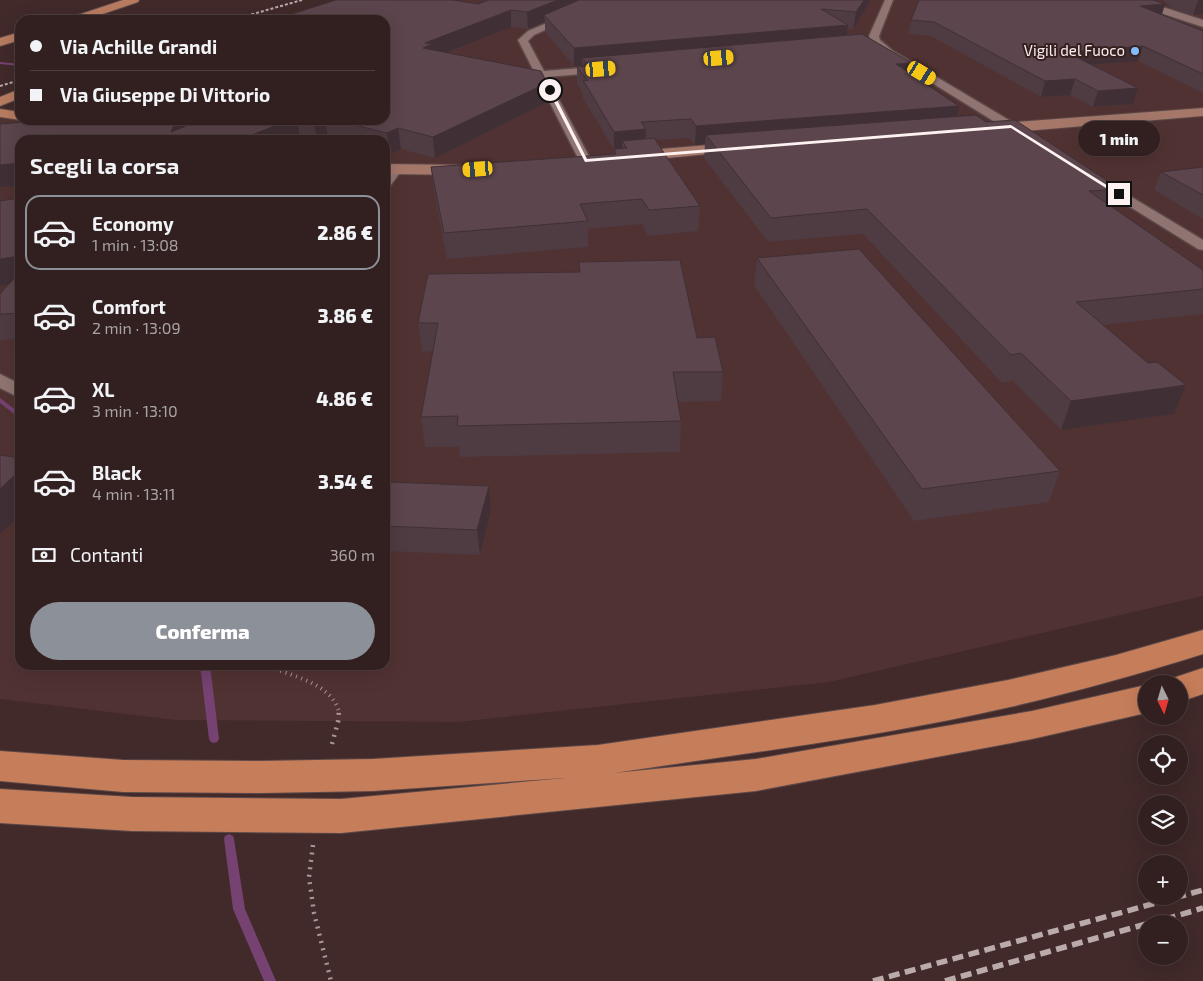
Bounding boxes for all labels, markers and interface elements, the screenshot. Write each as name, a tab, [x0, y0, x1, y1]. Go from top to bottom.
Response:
text: Via Achille Grandi	[60, 35, 217, 58]
place label: Vigili del Fuoco	[1024, 41, 1125, 59]
marker: Vigili del Fuoco	[1129, 45, 1141, 57]
car	[703, 49, 734, 67]
car	[905, 59, 938, 87]
car	[585, 60, 616, 78]
route start	[539, 79, 561, 101]
text: Via Giuseppe Di Vittorio	[60, 83, 270, 106]
callout: 1 min	[1078, 121, 1160, 156]
text: 1 min	[1099, 129, 1139, 148]
text: Scegli la corsa	[30, 152, 179, 178]
car	[462, 160, 493, 178]
route end	[1108, 183, 1130, 205]
icon: car	[32, 210, 77, 255]
text: Economy	[92, 212, 174, 235]
text: 2.86 €	[317, 221, 373, 244]
text: 1 min · 13:08	[92, 235, 179, 254]
icon: car	[32, 293, 77, 338]
text: Comfort	[92, 295, 166, 318]
text: 3.86 €	[318, 304, 373, 327]
text: 2 min · 13:09	[92, 318, 181, 337]
icon: car	[32, 376, 77, 421]
text: XL	[92, 378, 114, 401]
text: 4.86 €	[316, 387, 373, 410]
text: 3 min · 13:10	[92, 401, 178, 420]
icon: car	[32, 459, 77, 504]
text: Black	[92, 461, 142, 484]
text: 3.54 €	[318, 470, 373, 493]
text: 4 min · 13:11	[92, 484, 175, 503]
icon: cash	[30, 541, 58, 569]
text: Contanti	[70, 543, 143, 566]
text: 360 m	[330, 545, 375, 564]
button: Conferma	[30, 602, 375, 660]
north arrow	[1138, 675, 1188, 725]
map controls	[1138, 675, 1188, 965]
button: locate	[1138, 735, 1188, 785]
button: layers	[1138, 795, 1188, 845]
button: +	[1138, 855, 1188, 905]
button: −	[1138, 915, 1188, 965]

